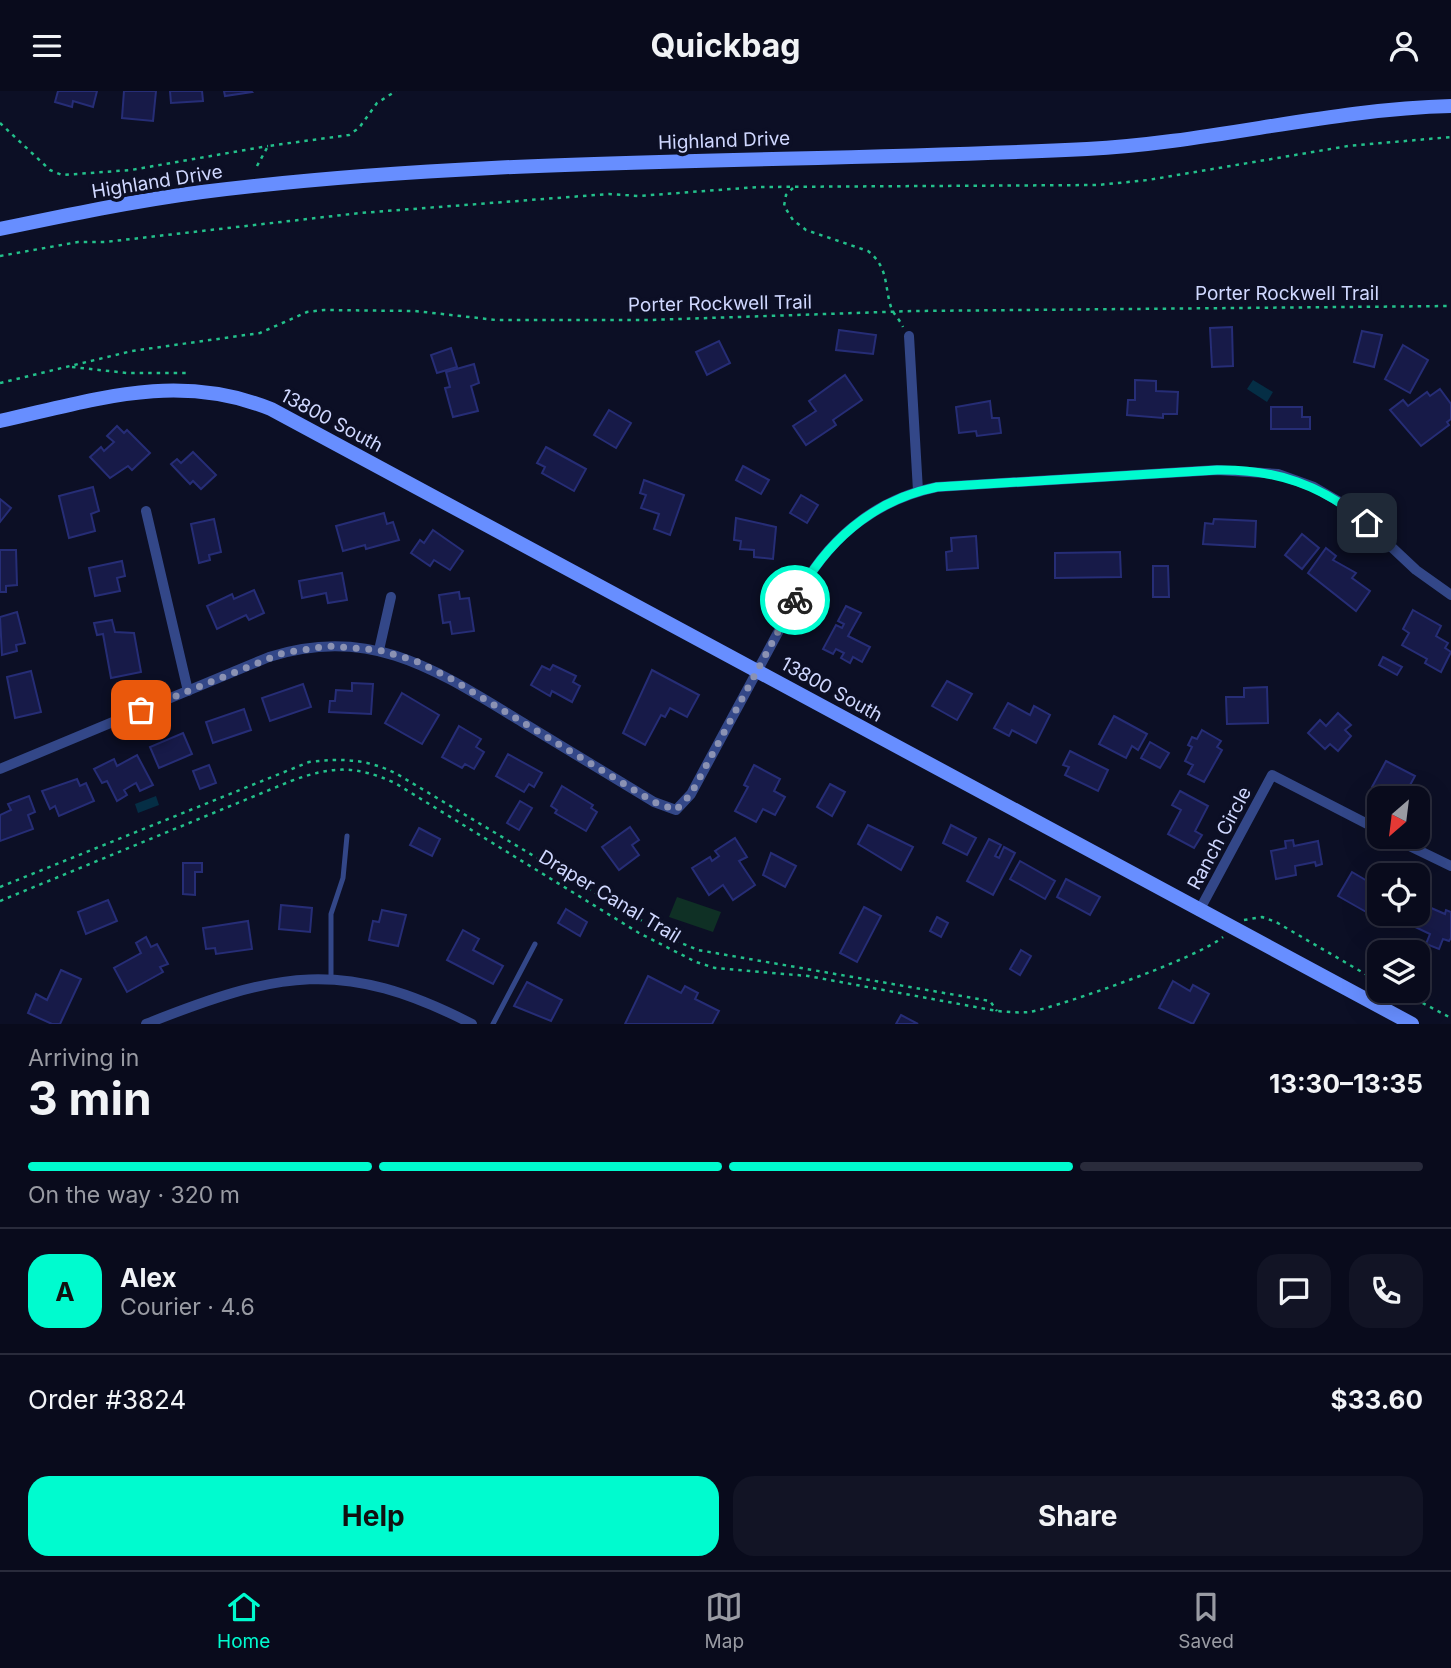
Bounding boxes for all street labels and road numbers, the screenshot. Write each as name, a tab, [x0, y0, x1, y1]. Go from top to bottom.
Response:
street label: Highland Drive	[658, 127, 790, 154]
street label: Highland Drive	[90, 160, 224, 203]
street label: Porter Rockwell Trail	[1195, 282, 1379, 305]
street label: Porter Rockwell Trail	[628, 290, 812, 317]
street label: 13800 South	[277, 384, 387, 457]
street label: 13800 South	[777, 652, 887, 727]
street label: Ranch Circle	[1183, 783, 1256, 894]
street label: Draper Canal Trail	[535, 845, 685, 948]

